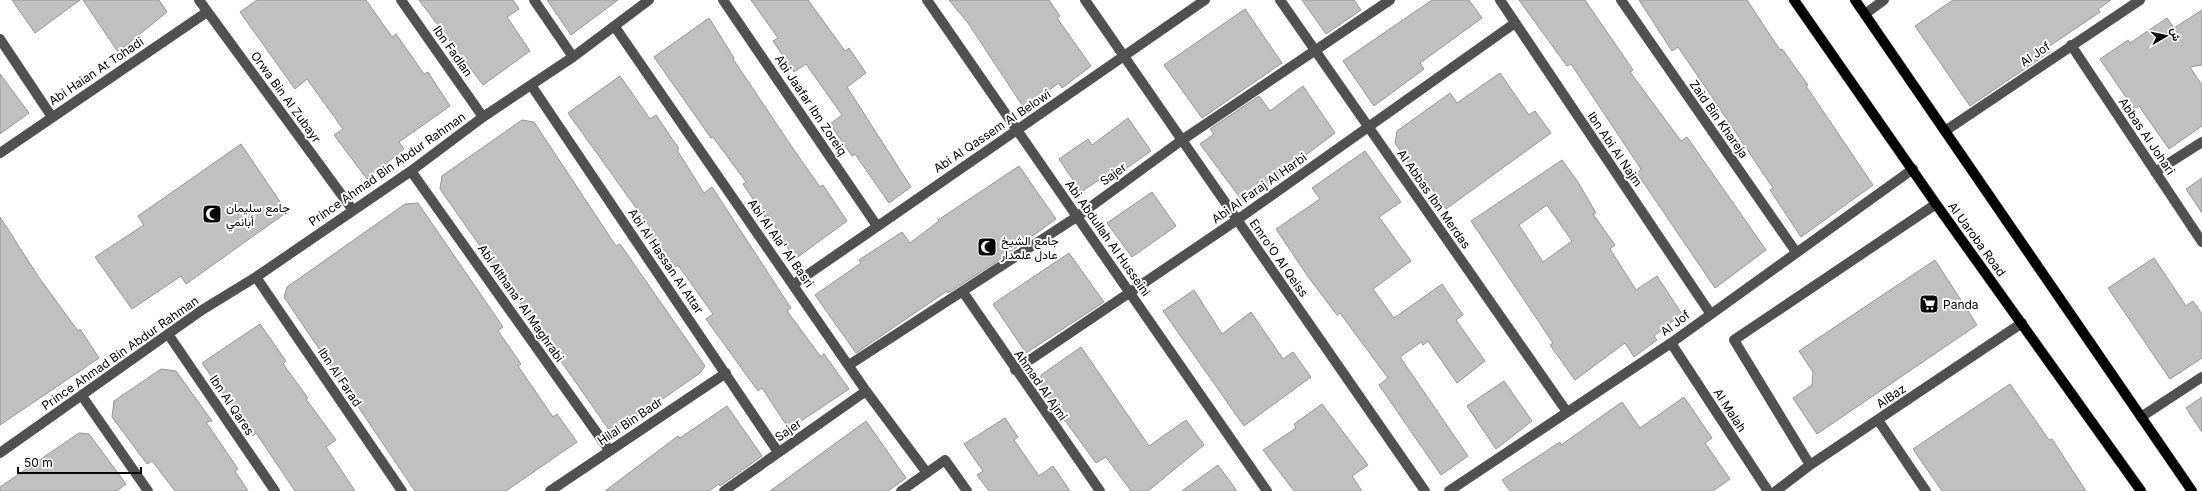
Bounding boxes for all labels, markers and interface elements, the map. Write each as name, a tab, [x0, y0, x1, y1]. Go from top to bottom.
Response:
north arrow	[2146, 16, 2186, 56]
street label: Ibn Fadlan	[430, 23, 476, 79]
text: ش	[2168, 27, 2184, 42]
street label: Abi Haian At Tohadi	[46, 34, 146, 108]
street label: Al Jof	[2017, 38, 2053, 69]
street label: Orwa Bin Al Zubayr	[248, 48, 325, 146]
street label: Abi Jaafar Ibn Zoreiq	[772, 52, 850, 158]
street label: Zaid Bin Khareja	[1686, 77, 1752, 161]
street label: Abi Al Qassem Al Belowi	[931, 86, 1053, 176]
street label: Abbas Al Johari	[2116, 95, 2178, 177]
street label: Prince Ahmad Bin Abdur Rahman	[306, 109, 468, 229]
street label: Ibn Abi Al Najm	[1585, 109, 1645, 189]
street label: Al Abbas Ibn Merdas	[1394, 146, 1474, 252]
street label: Abi Al Faraj Al Harbi	[1209, 149, 1310, 226]
street label: Sajer	[1097, 159, 1129, 189]
street label: Abi Abdullah Al Husseini	[1062, 177, 1154, 299]
street label: Abi Al Ala' Al Basri	[745, 196, 817, 290]
street label: Al Uaroba Road	[1945, 199, 2009, 279]
place label: جامع سليمان أبانمي	[226, 200, 290, 232]
mosque icon: جامع سليمان أبانمي	[201, 203, 223, 225]
street label: Abi Al Hassan Al Attar	[625, 206, 707, 317]
street label: Emro'O Al Qeiss	[1247, 216, 1311, 300]
place label: جامع الشيخ عادل علمدار	[1000, 233, 1059, 263]
mosque icon: جامع الشيخ عادل علمدار	[976, 236, 998, 258]
street label: Abi Althana' Al Maghrabi	[475, 241, 567, 365]
street label: Prince Ahmad Bin Abdur Rahman	[39, 293, 201, 413]
supermarket icon: Panda	[1918, 293, 1940, 315]
place label: Panda	[1943, 297, 1979, 312]
street label: Al Jof	[1657, 307, 1693, 339]
street label: Ibn Al Farad	[315, 345, 365, 409]
street label: Ahmad Al Ajmi	[1011, 347, 1071, 423]
street label: Ibn Al Qares	[206, 372, 258, 438]
street label: AlBaz	[1873, 381, 1909, 411]
street label: Al Malah	[1710, 385, 1750, 435]
street label: Hilal Bin Badr	[595, 393, 666, 448]
street label: Sajer	[772, 415, 805, 444]
scale bar	[18, 449, 141, 475]
text: 50 m	[24, 455, 53, 470]

